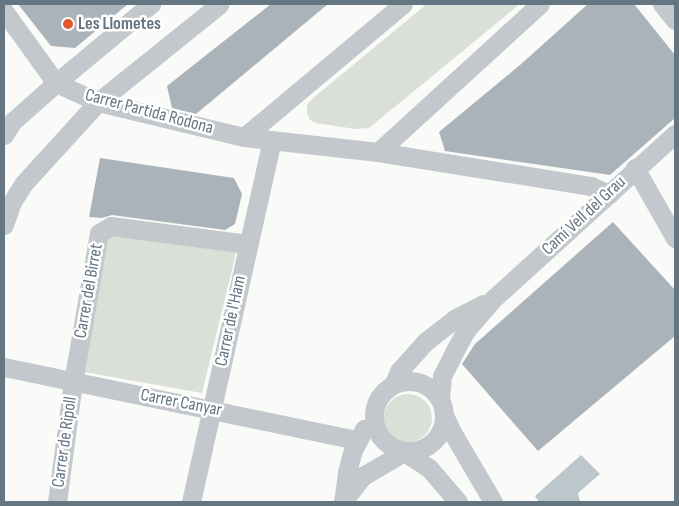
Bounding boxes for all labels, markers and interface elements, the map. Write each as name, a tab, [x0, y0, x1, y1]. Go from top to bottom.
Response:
place label: Les Llometes	[78, 13, 161, 35]
marker: Les Llometes	[62, 18, 74, 30]
street label: Carrer Partida Rodona	[83, 85, 215, 139]
street label: Camí Vell del Grau	[538, 172, 630, 260]
street label: Carrer del Birret	[70, 242, 108, 340]
street label: Carrer de l'Ham	[211, 274, 251, 368]
street label: Carrer Canyar	[138, 385, 224, 421]
street label: Carrer de Ripoll	[48, 395, 82, 489]

